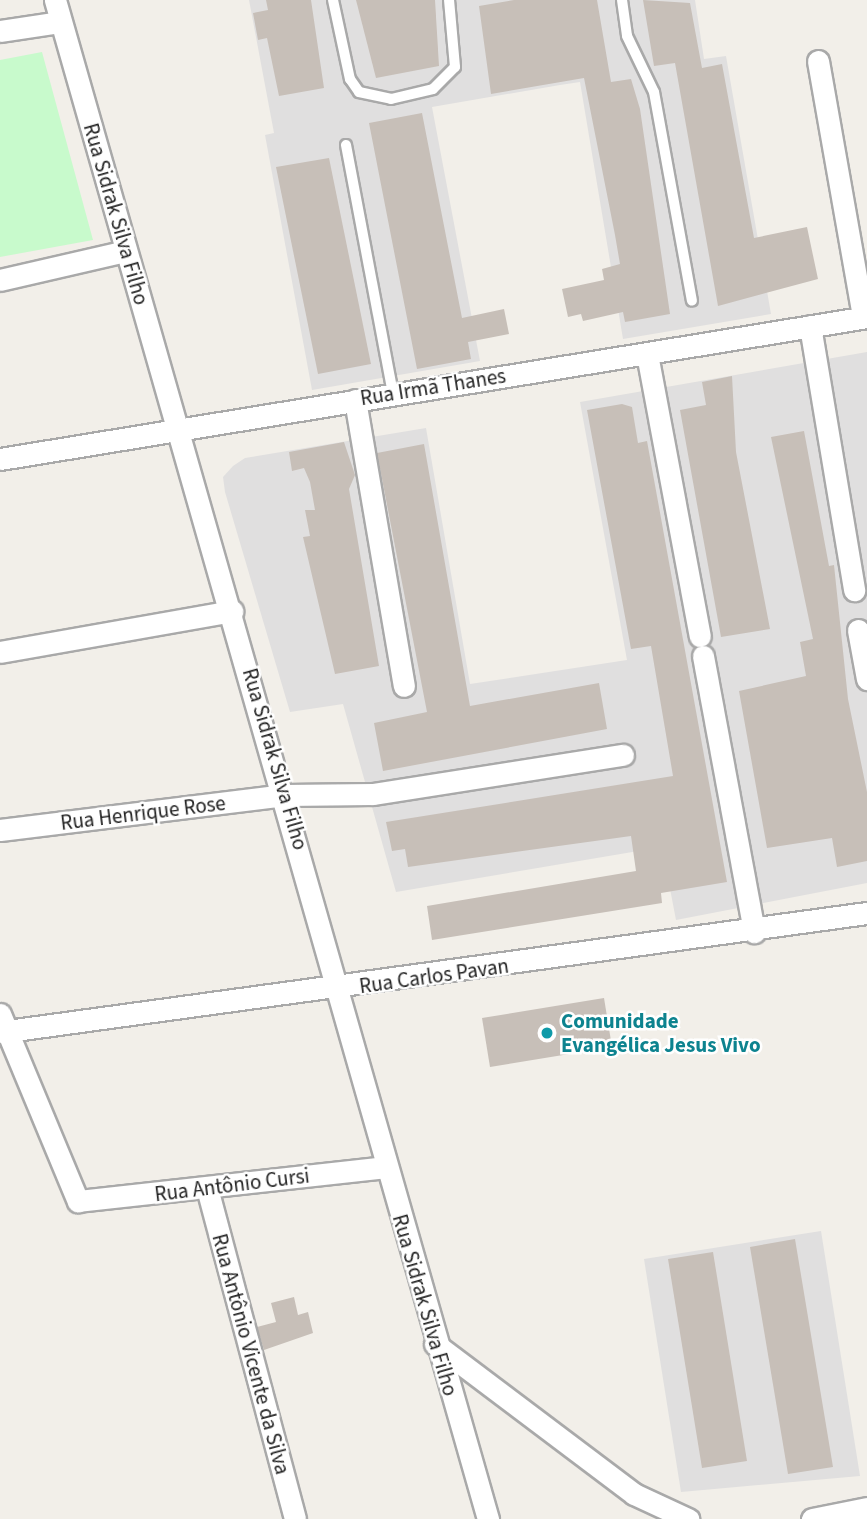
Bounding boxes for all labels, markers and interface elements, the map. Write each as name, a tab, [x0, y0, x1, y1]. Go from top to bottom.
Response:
street label: Rua Sidrak Silva Filho	[78, 120, 154, 308]
street label: Rua Irmã Thanes	[358, 363, 508, 411]
street label: Rua Sidrak Silva Filho	[237, 665, 313, 853]
street label: Rua Henrique Rose	[59, 790, 227, 836]
street label: Rua Carlos Pavan	[358, 953, 510, 999]
place label: Comunidade Evangélica Jesus Vivo	[561, 1008, 761, 1058]
marker: Comunidade Evangélica Jesus Vivo	[539, 1025, 555, 1041]
street label: Rua Antônio Cursi	[153, 1163, 311, 1207]
street label: Rua Sidrak Silva Filho	[387, 1211, 463, 1399]
street label: Rua Antônio Vicente da Silva	[207, 1231, 295, 1477]

